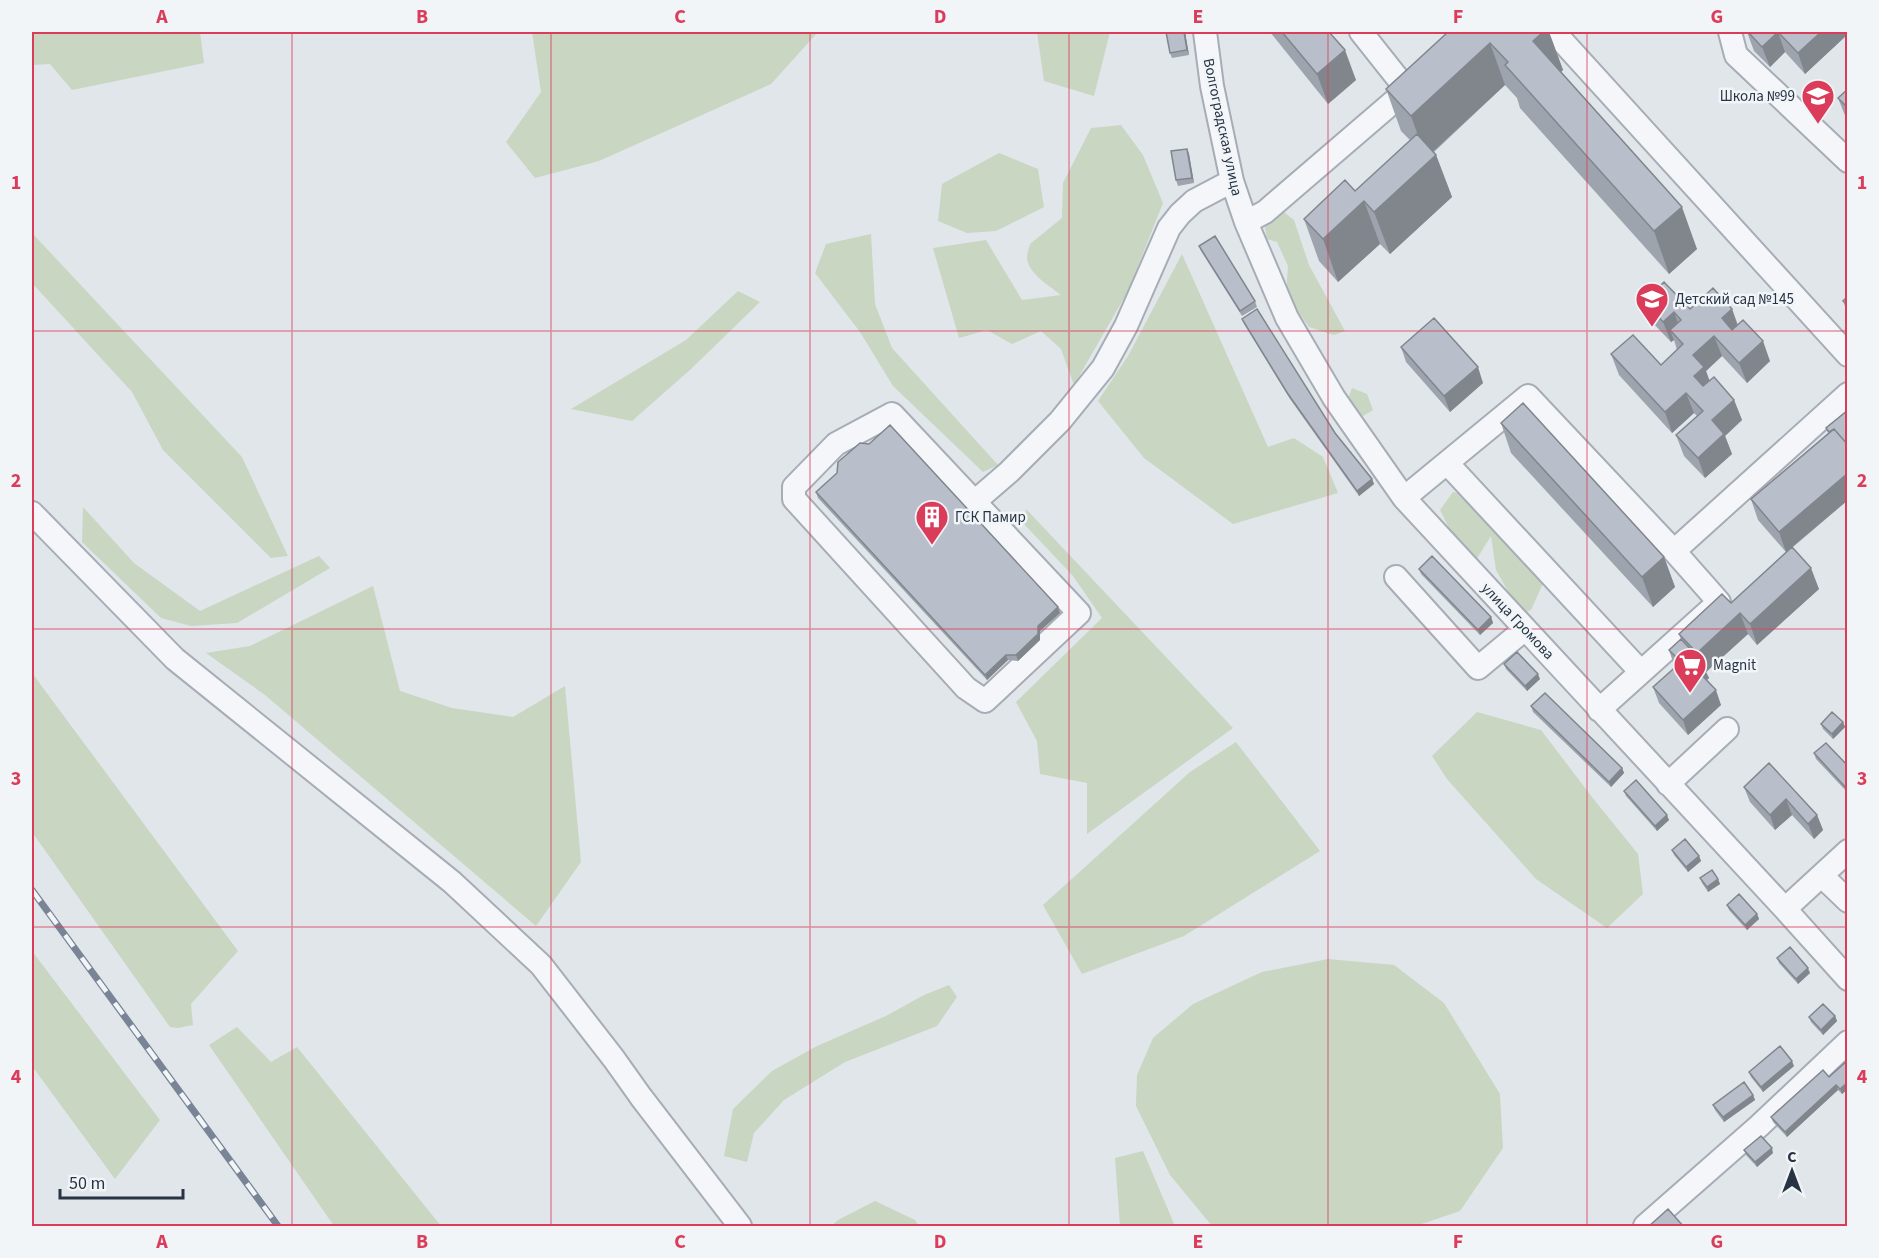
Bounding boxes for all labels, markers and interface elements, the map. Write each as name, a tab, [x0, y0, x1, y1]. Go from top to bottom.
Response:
text: A	[155, 3, 168, 31]
text: B	[416, 3, 428, 31]
text: C	[674, 3, 686, 31]
text: D	[934, 3, 946, 31]
text: E	[1193, 3, 1203, 31]
text: F	[1453, 3, 1463, 31]
text: G	[1711, 3, 1723, 31]
street label: Волгоградская улица	[1198, 56, 1247, 198]
school or university icon: Школа №99	[1800, 78, 1836, 125]
place label: Школа №99	[1720, 86, 1795, 107]
text: 1	[11, 169, 21, 197]
text: 1	[1857, 169, 1867, 197]
school or university icon: Детский сад №145	[1634, 281, 1670, 328]
place label: Детский сад №145	[1675, 289, 1794, 310]
text: 2	[11, 467, 21, 495]
text: 2	[1857, 467, 1867, 495]
building icon: ГСК Памир	[914, 499, 950, 546]
place label: ГСК Памир	[955, 507, 1026, 528]
street label: улица Громова	[1476, 578, 1559, 664]
supermarket icon: Magnit	[1672, 647, 1708, 694]
place label: Magnit	[1713, 655, 1756, 676]
text: 3	[11, 765, 21, 793]
text: 3	[1857, 765, 1867, 793]
text: 4	[11, 1063, 22, 1091]
text: 4	[1857, 1063, 1868, 1091]
north arrow	[1762, 1141, 1822, 1201]
text: С	[1787, 1146, 1797, 1168]
scale bar	[60, 1162, 183, 1200]
text: 50 m	[69, 1171, 105, 1196]
text: A	[155, 1228, 168, 1256]
text: B	[416, 1228, 428, 1256]
text: C	[674, 1228, 686, 1256]
text: D	[934, 1228, 946, 1256]
text: E	[1193, 1228, 1203, 1256]
text: F	[1453, 1228, 1463, 1256]
text: G	[1711, 1228, 1723, 1256]

